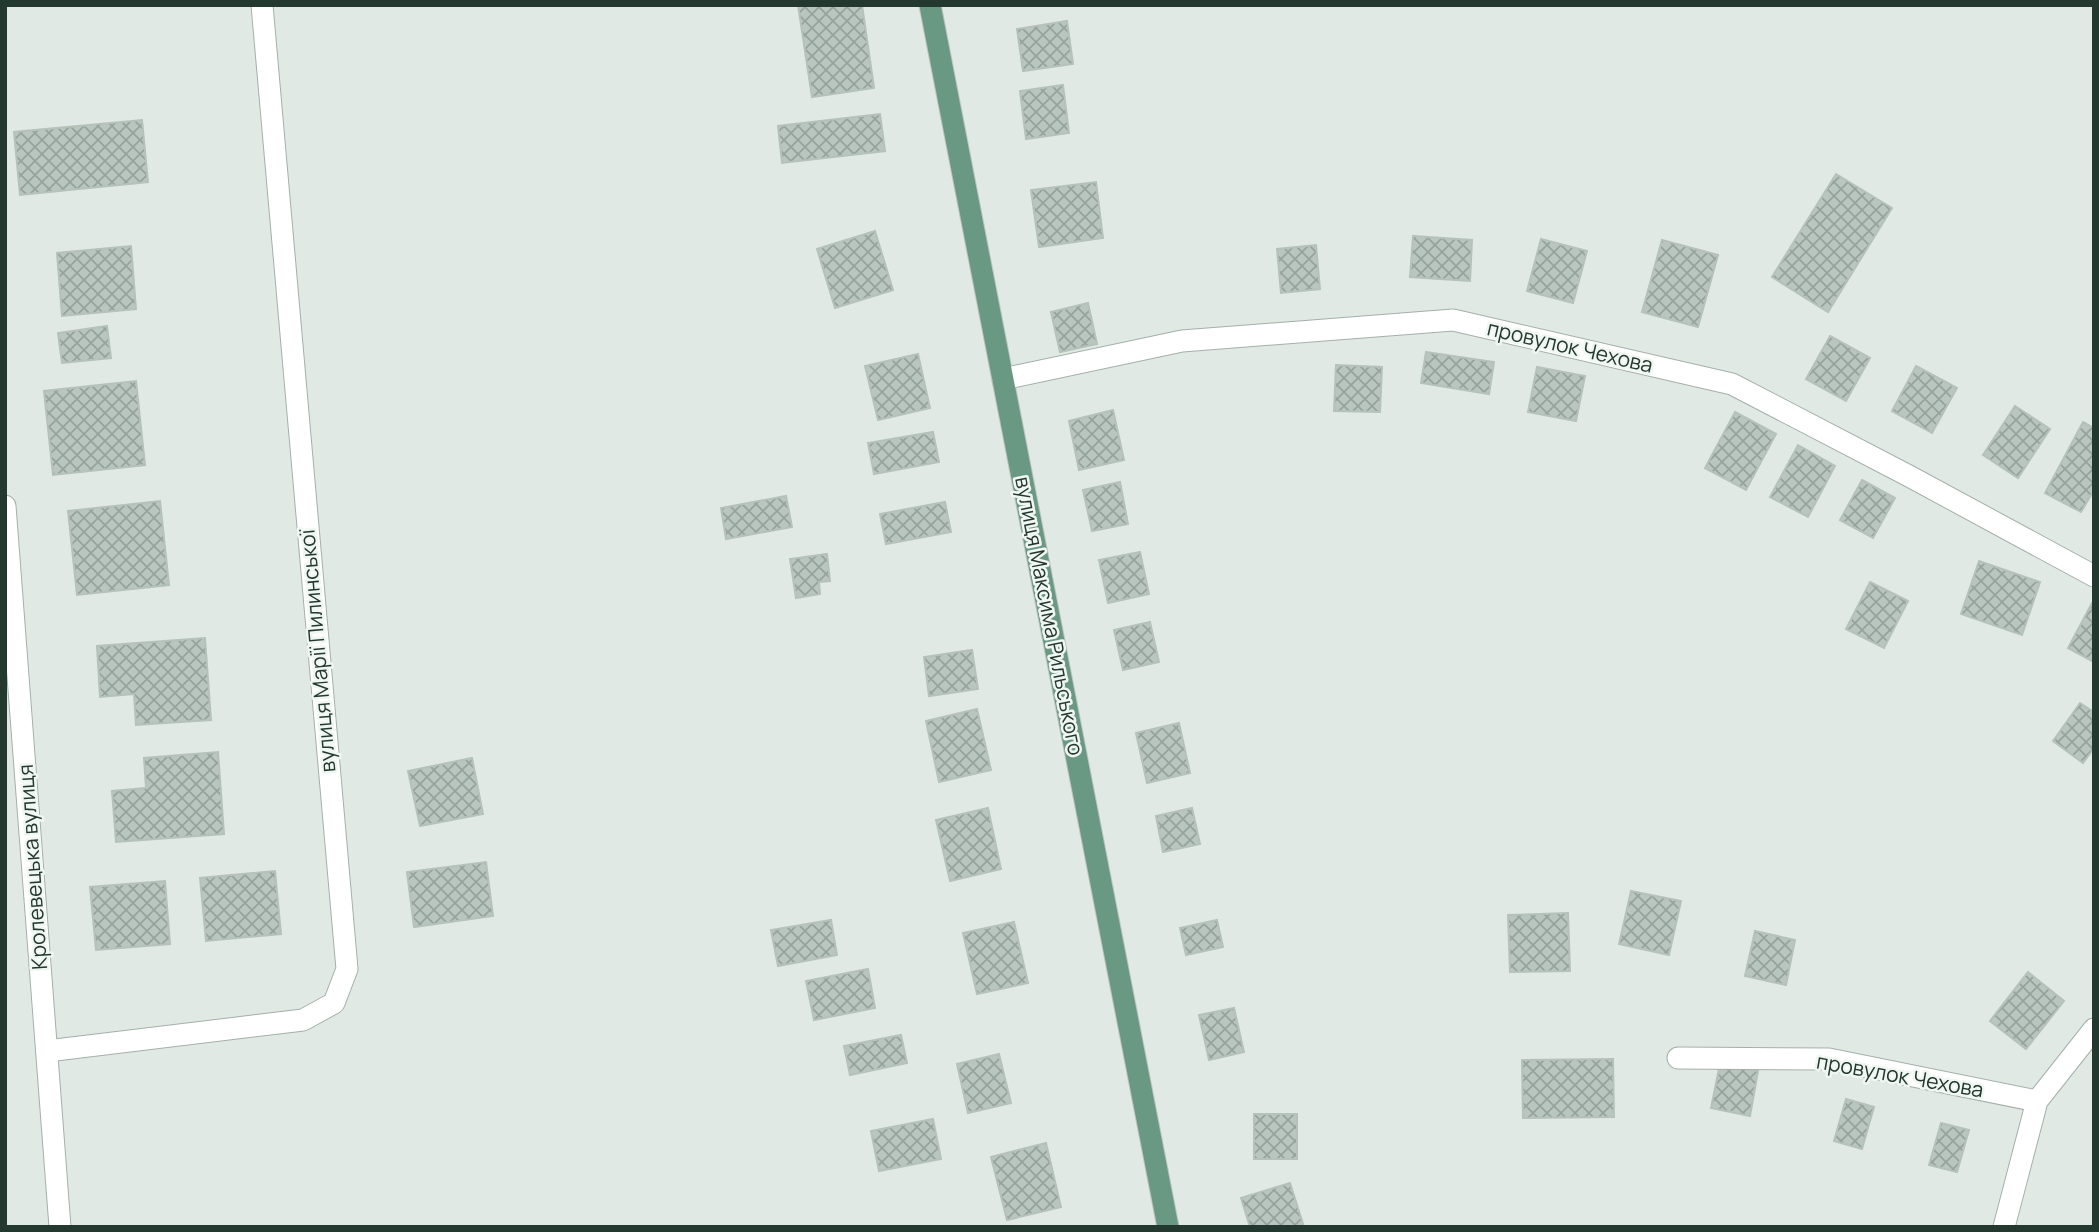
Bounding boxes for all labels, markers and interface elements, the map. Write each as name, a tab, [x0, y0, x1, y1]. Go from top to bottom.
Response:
street label: провулок Чехова	[1485, 313, 1656, 379]
street label: вулиця Максима Рильського	[1009, 474, 1091, 758]
street label: вулиця Марії Пилинської	[292, 527, 342, 774]
street label: Кролевецька вулиця	[11, 763, 53, 971]
street label: провулок Чехова	[1814, 1047, 1986, 1103]

